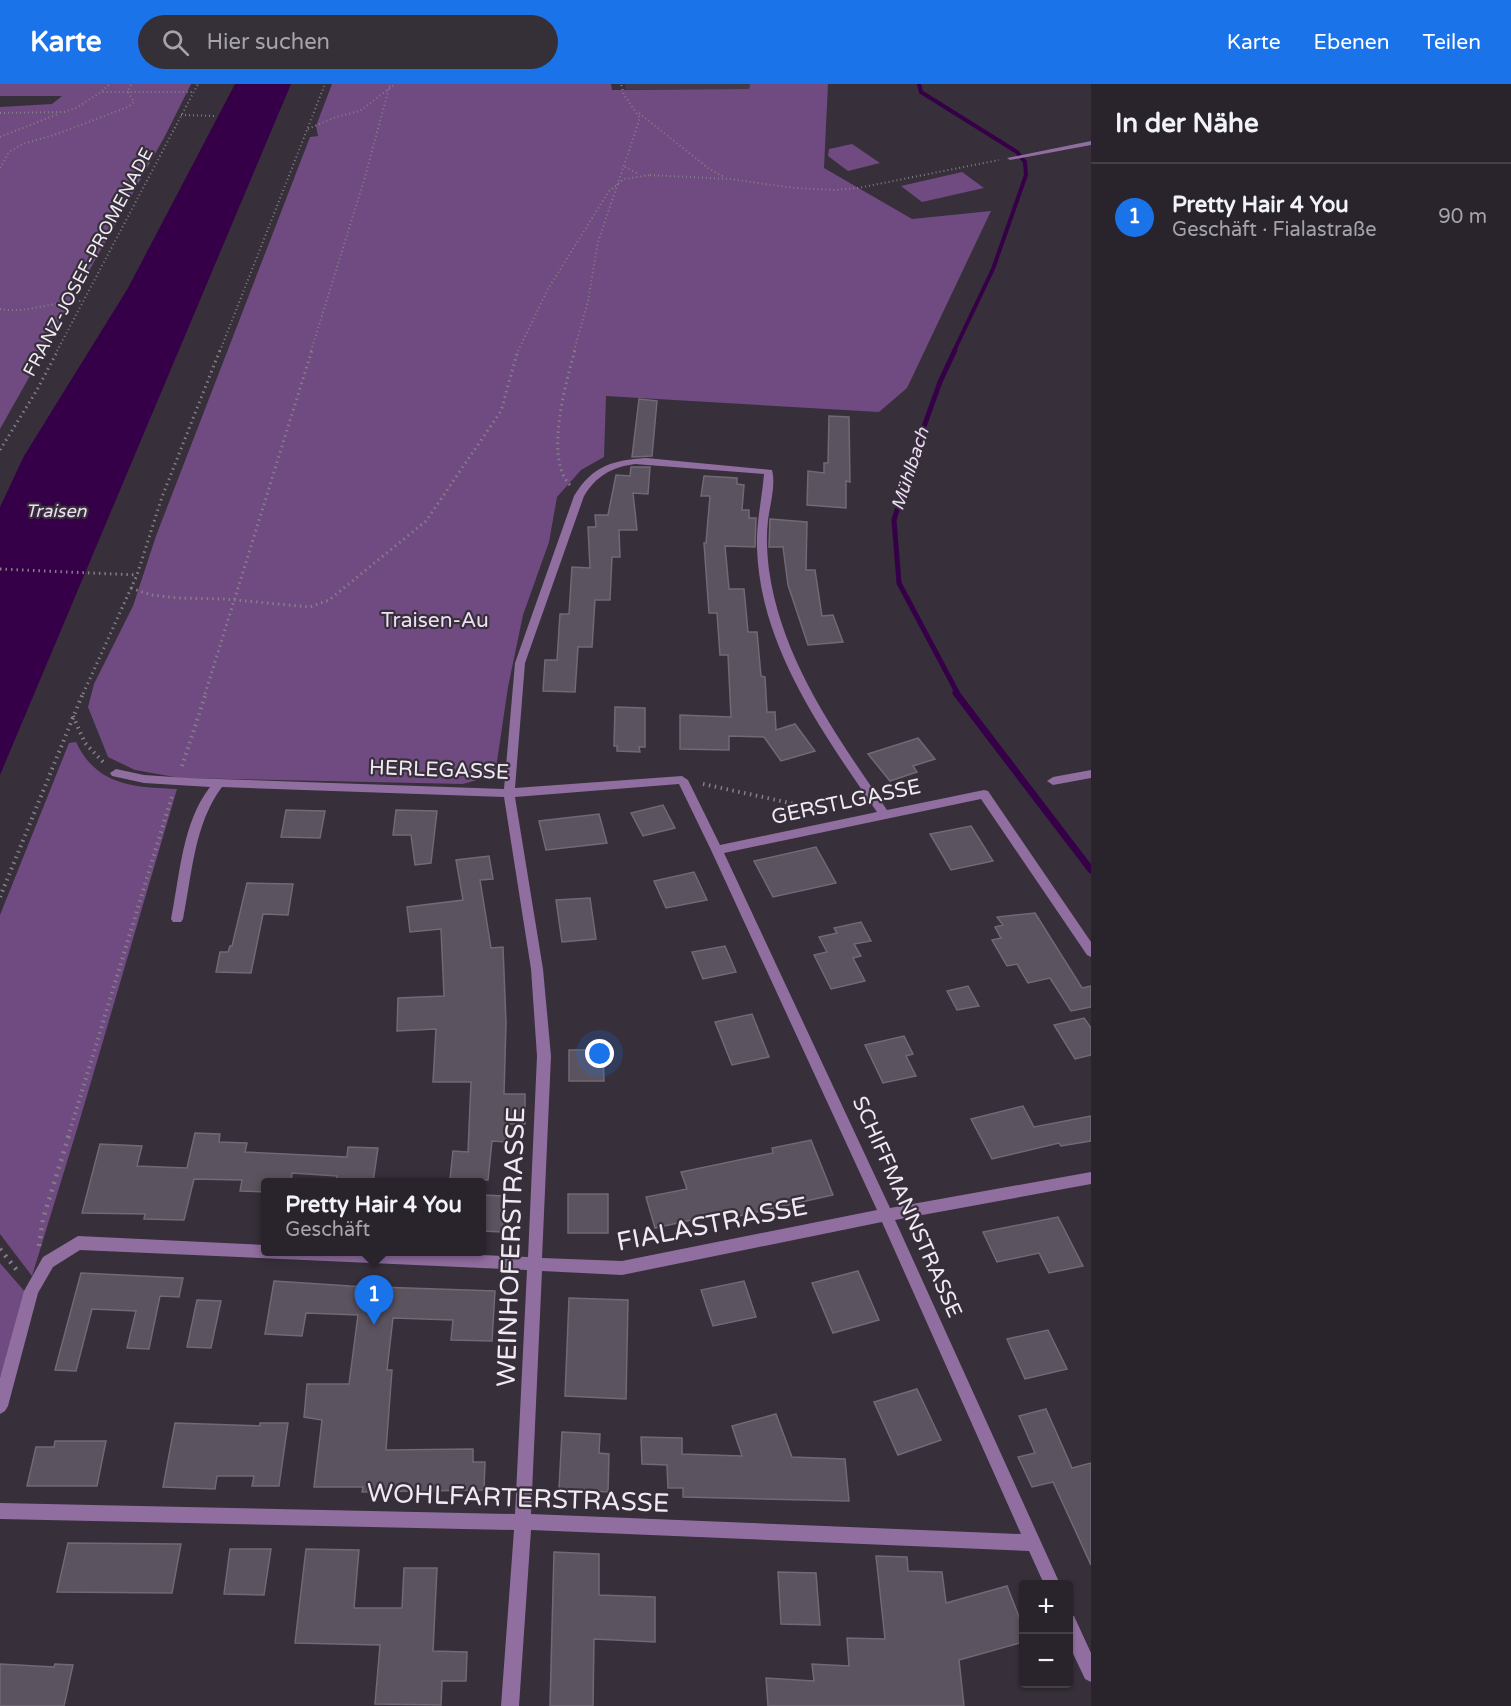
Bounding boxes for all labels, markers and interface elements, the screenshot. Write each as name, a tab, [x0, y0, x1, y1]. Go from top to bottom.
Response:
search box	[138, 15, 558, 69]
text: Karte	[30, 25, 102, 59]
icon: search	[159, 26, 192, 59]
text: Hier suchen	[207, 29, 330, 55]
text: Karte	[1227, 30, 1281, 55]
text: Ebenen	[1314, 30, 1390, 55]
text: Teilen	[1423, 30, 1481, 55]
text: In der Nähe	[1115, 108, 1259, 139]
street label: FRANZ-JOSEF-PROMENADE	[18, 144, 158, 380]
text: Pretty Hair 4 You	[1172, 192, 1349, 218]
text: 1	[1128, 205, 1141, 229]
text: 90 m	[1438, 205, 1487, 229]
text: Geschäft · Fialastraße	[1172, 218, 1376, 242]
water label: Mühlbach	[886, 424, 934, 513]
water label: Traisen	[25, 500, 88, 522]
park label: Traisen-Au	[381, 608, 489, 633]
street label: HERLEGASSE	[368, 755, 510, 785]
street label: GERSTLGASSE	[769, 774, 923, 830]
your location	[585, 1039, 614, 1068]
street label: SCHIFFMANNSTRASSE	[847, 1093, 967, 1321]
street label: WEINHOFERSTRASSE	[491, 1106, 531, 1388]
popup	[261, 1178, 486, 1256]
street label: FIALASTRASSE	[614, 1190, 810, 1258]
text: Pretty Hair 4 You	[285, 1192, 462, 1218]
text: Geschäft	[285, 1218, 370, 1242]
pin: 1	[354, 1276, 394, 1325]
street label: WOHLFARTERSTRASSE	[366, 1477, 670, 1519]
map controls	[1019, 1580, 1073, 1688]
button: +	[1019, 1580, 1073, 1634]
button: −	[1019, 1634, 1073, 1688]

